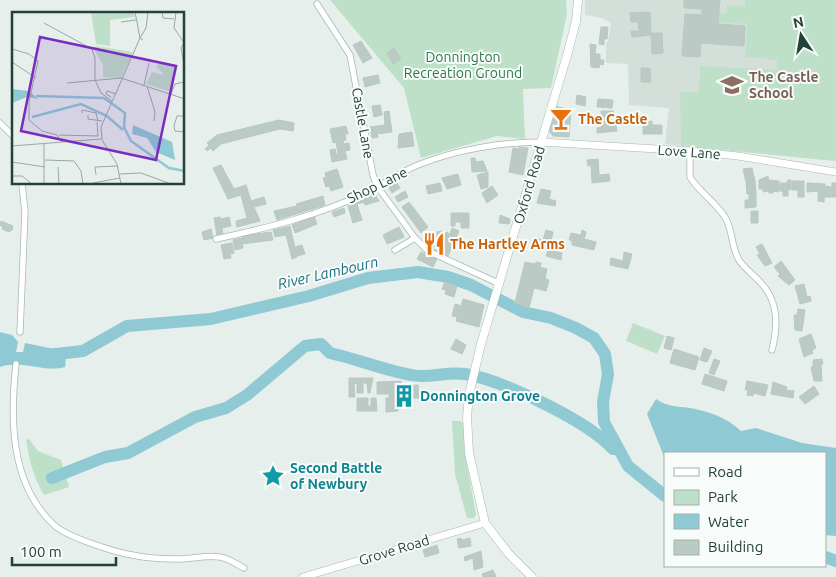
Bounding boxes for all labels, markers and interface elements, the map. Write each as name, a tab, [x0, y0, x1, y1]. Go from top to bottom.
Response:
north arrow	[776, 10, 826, 60]
inset map	[12, 12, 185, 185]
text: N	[792, 13, 805, 31]
park label: Donnington Recreation Ground	[404, 49, 522, 81]
place label: The Castle School	[749, 69, 819, 101]
school or university icon: The Castle School	[719, 72, 745, 98]
street label: Castle Lane	[349, 86, 377, 160]
bar icon: The Castle	[548, 106, 574, 132]
place label: The Castle	[578, 111, 648, 127]
street label: Love Lane	[657, 142, 721, 162]
street label: Oxford Road	[510, 144, 548, 226]
street label: Shop Lane	[344, 164, 410, 206]
restaurant icon: The Hartley Arms	[421, 231, 447, 257]
place label: The Hartley Arms	[450, 236, 565, 252]
water label: River Lambourn	[276, 253, 380, 292]
building icon: Donnington Grove	[391, 383, 417, 409]
place label: Donnington Grove	[420, 388, 540, 404]
legend	[664, 452, 826, 567]
place label: Second Battle of Newbury	[290, 460, 382, 492]
place icon: Second Battle of Newbury	[260, 463, 286, 489]
text: Road	[708, 463, 743, 480]
text: Park	[708, 488, 738, 505]
text: Water	[708, 513, 749, 530]
street label: Grove Road	[357, 532, 431, 568]
scale bar	[12, 534, 116, 566]
text: Building	[708, 538, 763, 555]
text: 100 m	[20, 543, 62, 560]

